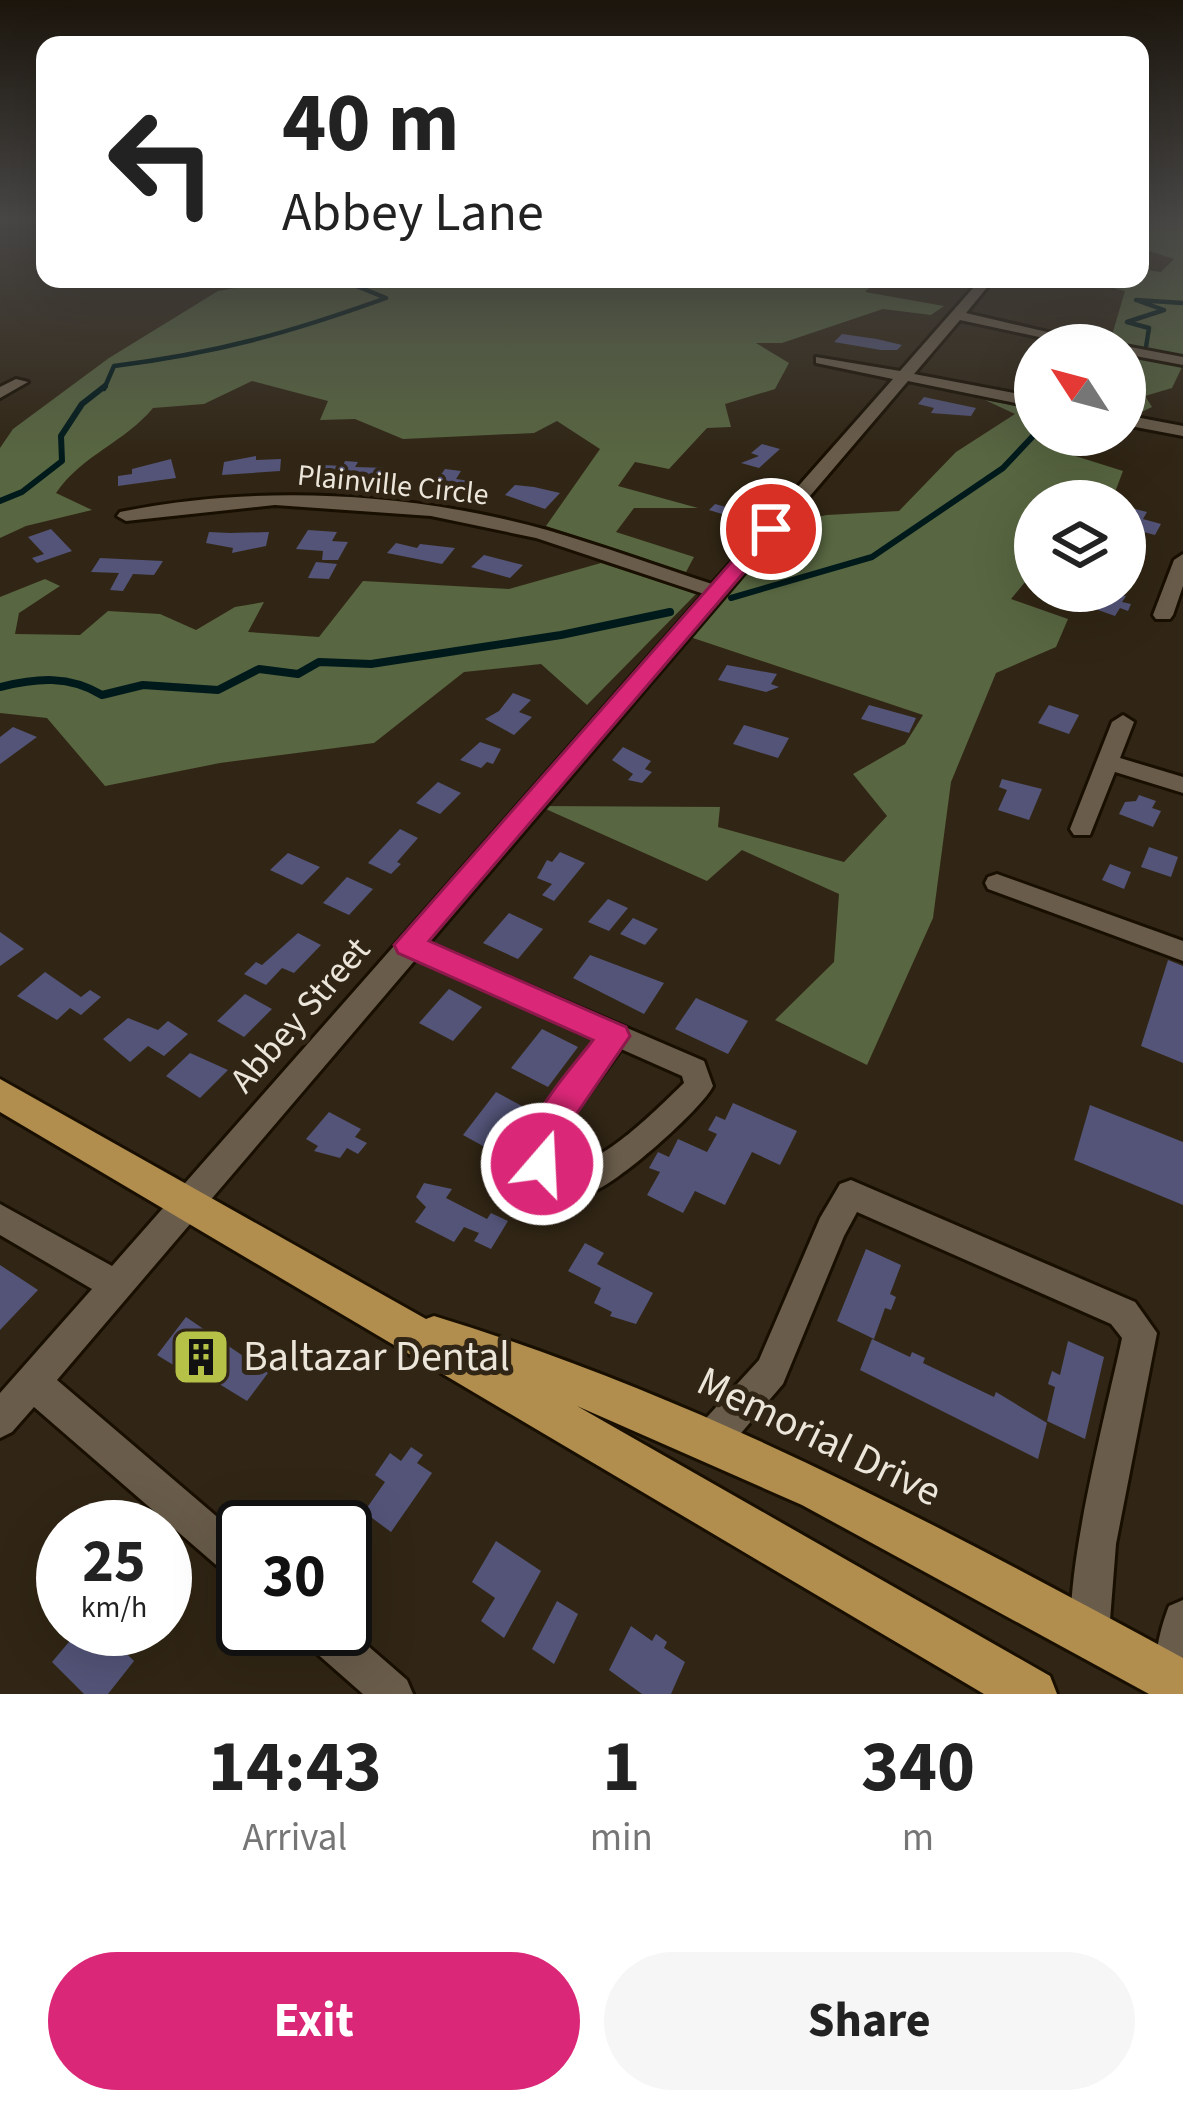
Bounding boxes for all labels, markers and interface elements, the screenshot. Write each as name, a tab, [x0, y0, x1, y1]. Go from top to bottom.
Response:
text: 40 m	[282, 64, 460, 184]
icon: left	[84, 84, 240, 240]
text: Abbey Lane	[282, 175, 544, 252]
north arrow	[1014, 324, 1146, 456]
map controls	[1014, 324, 1146, 612]
street label: Plainville Circle	[295, 454, 491, 516]
pin	[720, 478, 822, 580]
button: layers	[1014, 480, 1146, 612]
icon: arrive	[738, 496, 804, 562]
street label: Abbey Street	[218, 926, 382, 1104]
position arrow	[479, 1101, 605, 1227]
building icon: Baltazar Dental	[170, 1326, 232, 1388]
place label: Baltazar Dental	[243, 1327, 510, 1387]
street label: Memorial Drive	[687, 1352, 951, 1522]
speed limit sign: 30	[216, 1500, 372, 1656]
text: 25	[82, 1520, 146, 1605]
text: km/h	[81, 1586, 147, 1629]
text: 14:43	[208, 1716, 382, 1819]
text: 1	[602, 1716, 640, 1819]
text: 340	[861, 1716, 975, 1819]
text: Arrival	[242, 1810, 347, 1866]
text: min	[590, 1810, 653, 1866]
text: m	[902, 1810, 934, 1866]
button: Exit	[48, 1952, 580, 2090]
button: Share	[604, 1952, 1135, 2090]

